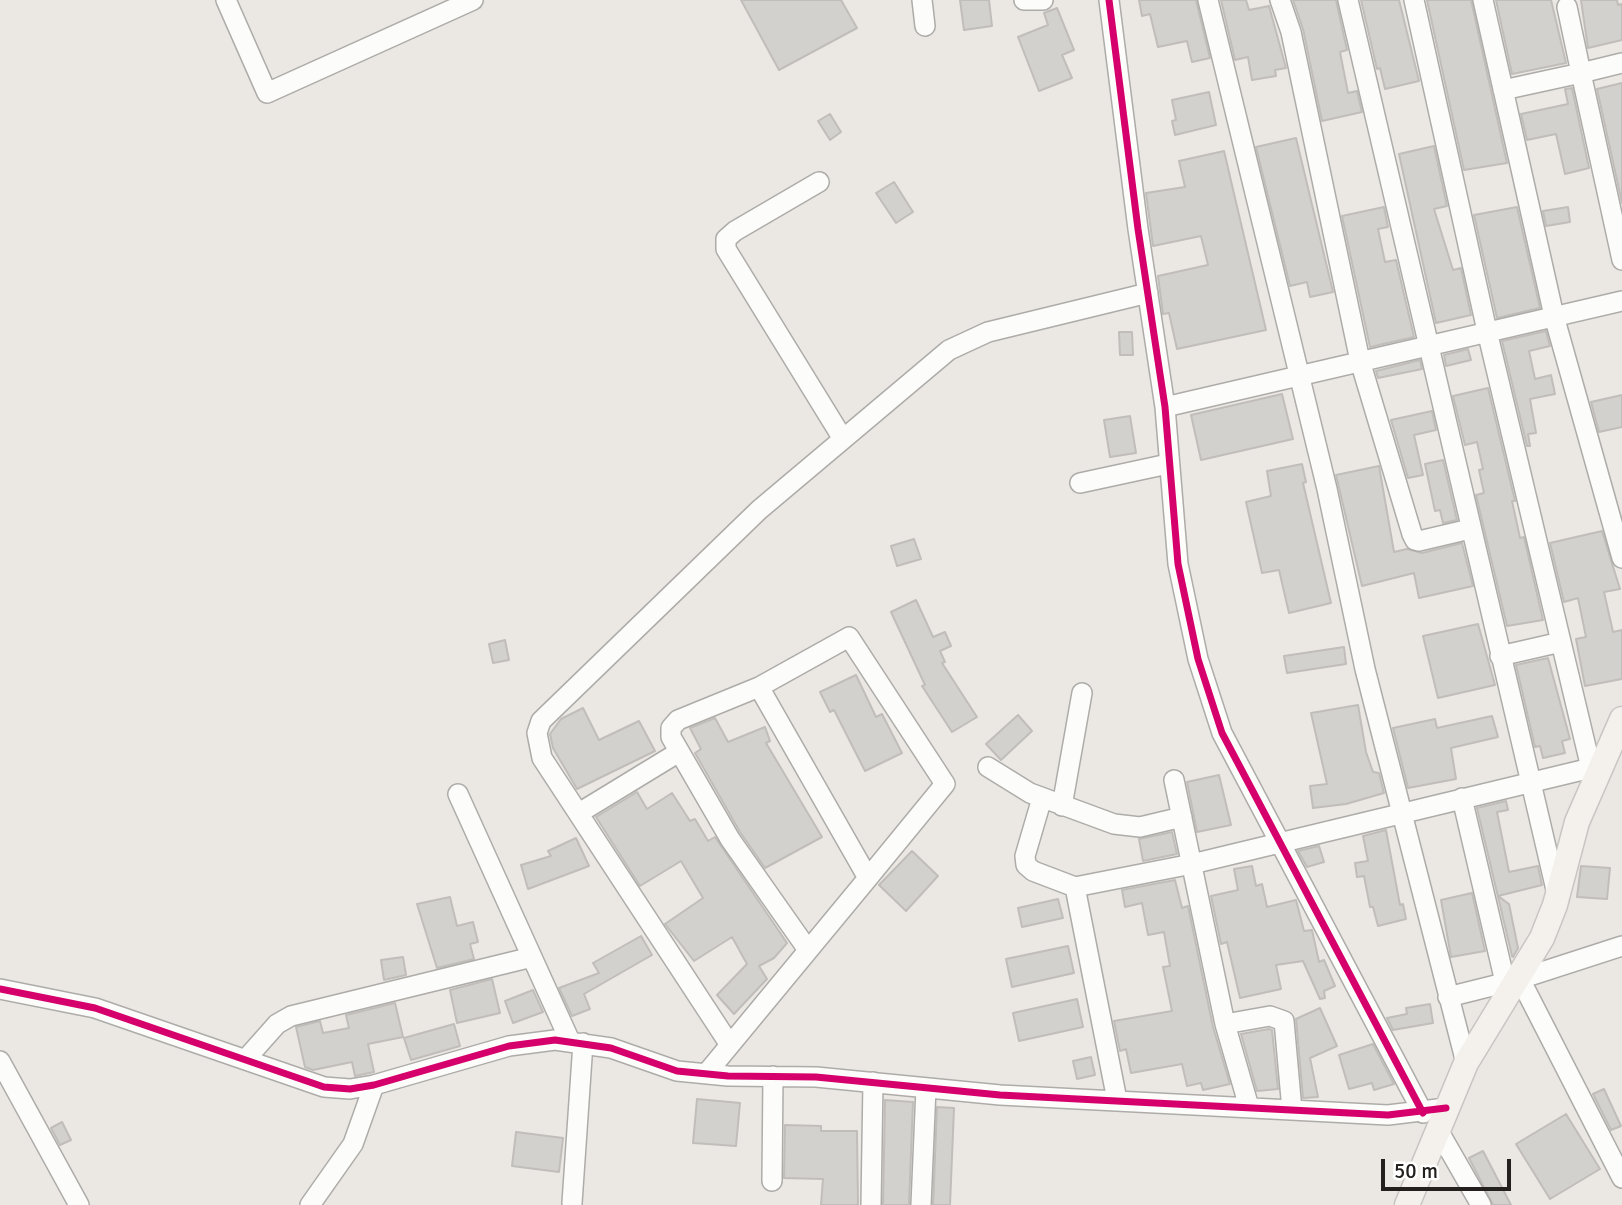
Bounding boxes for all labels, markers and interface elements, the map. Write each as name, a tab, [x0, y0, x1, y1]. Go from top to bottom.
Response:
scale bar	[1384, 1146, 1514, 1190]
text: 50 m	[1394, 1158, 1438, 1184]

